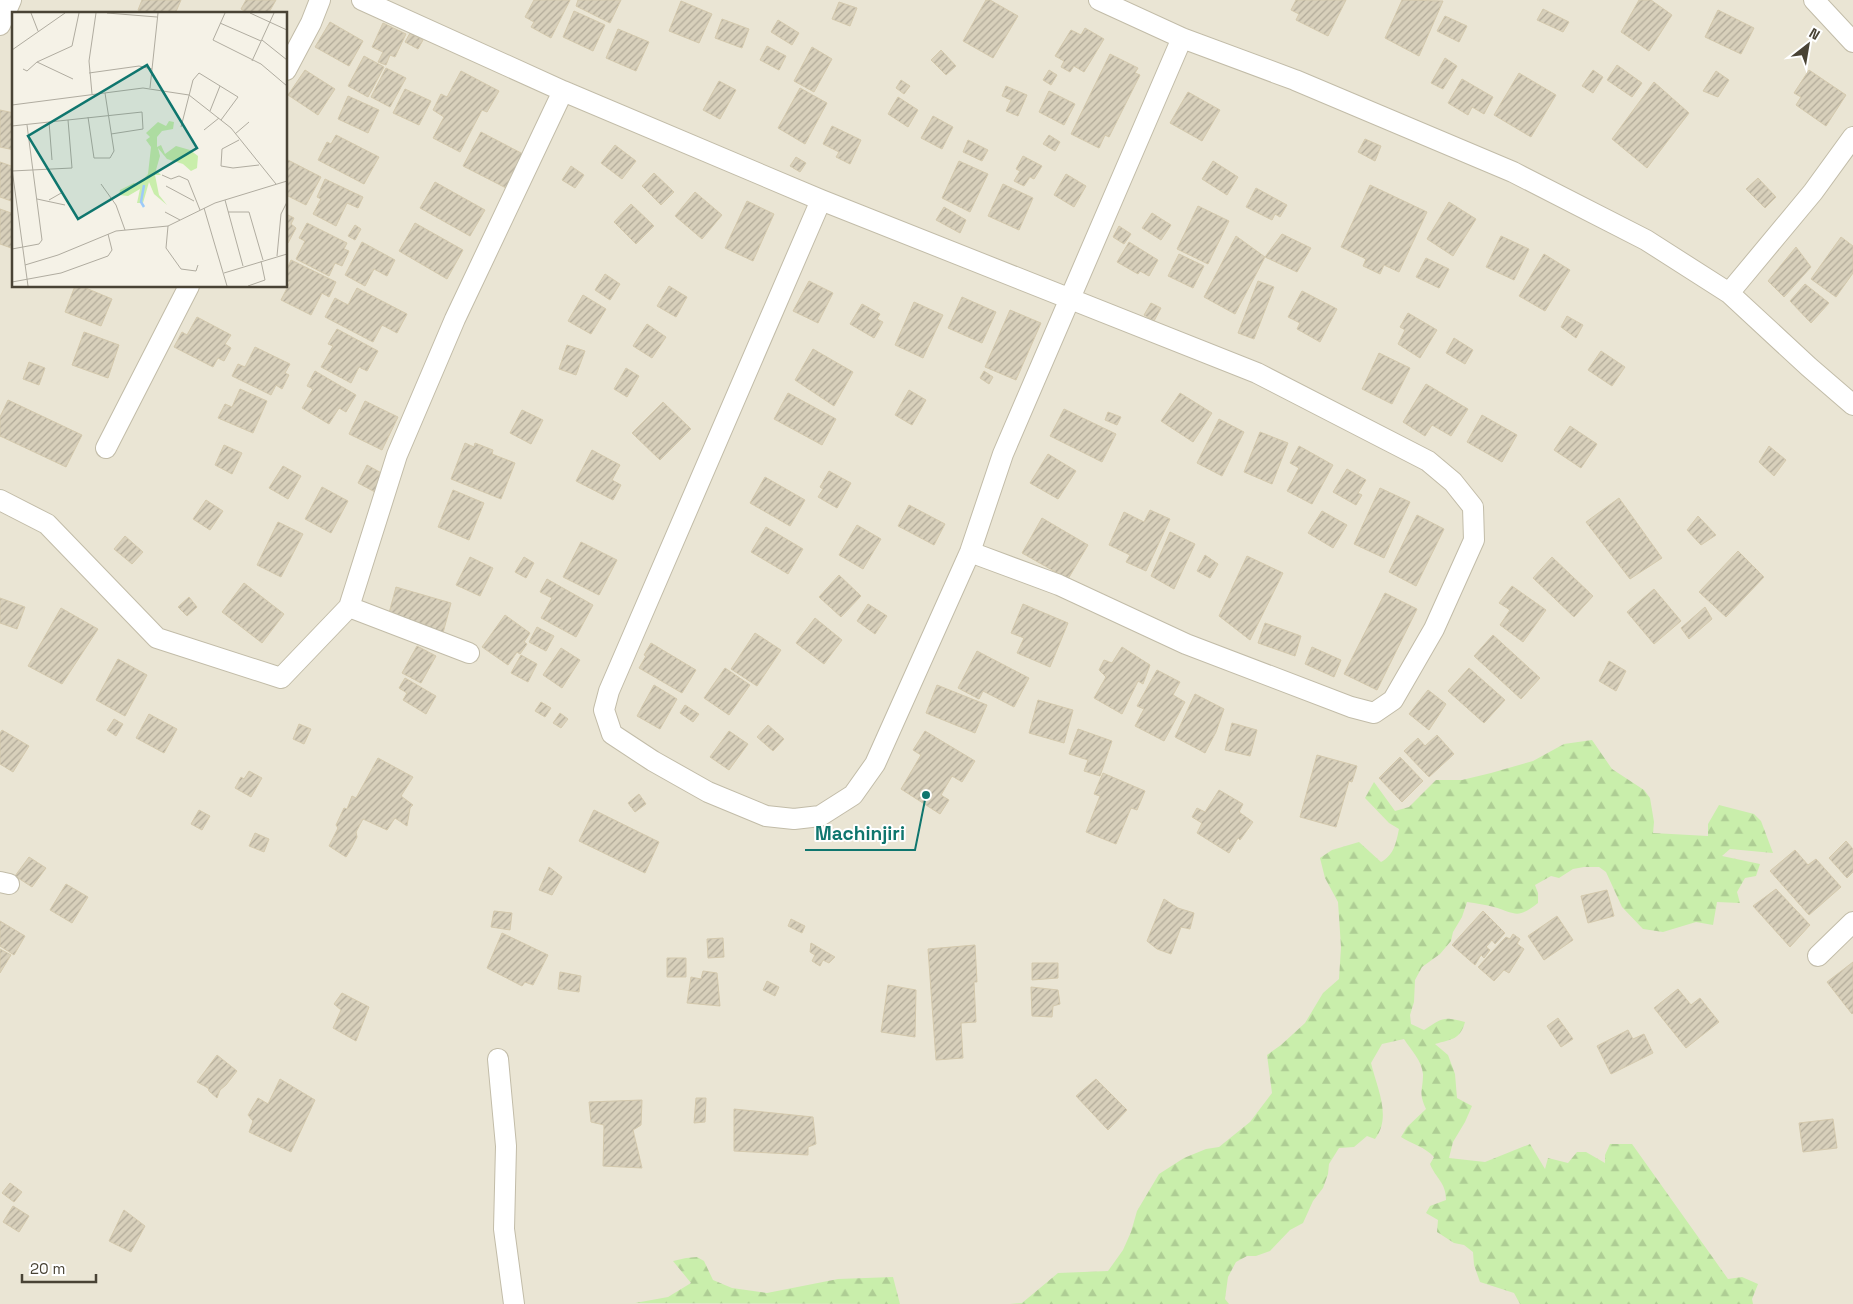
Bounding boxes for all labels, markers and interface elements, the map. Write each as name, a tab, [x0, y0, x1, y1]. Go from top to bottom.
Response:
inset map	[12, 12, 288, 288]
north arrow	[1783, 20, 1833, 70]
text: N	[1806, 24, 1823, 44]
callout: Machinjiri	[805, 816, 915, 850]
text: Machinjiri	[815, 821, 905, 846]
scale bar	[22, 1252, 96, 1284]
text: 20 m	[30, 1259, 65, 1278]

